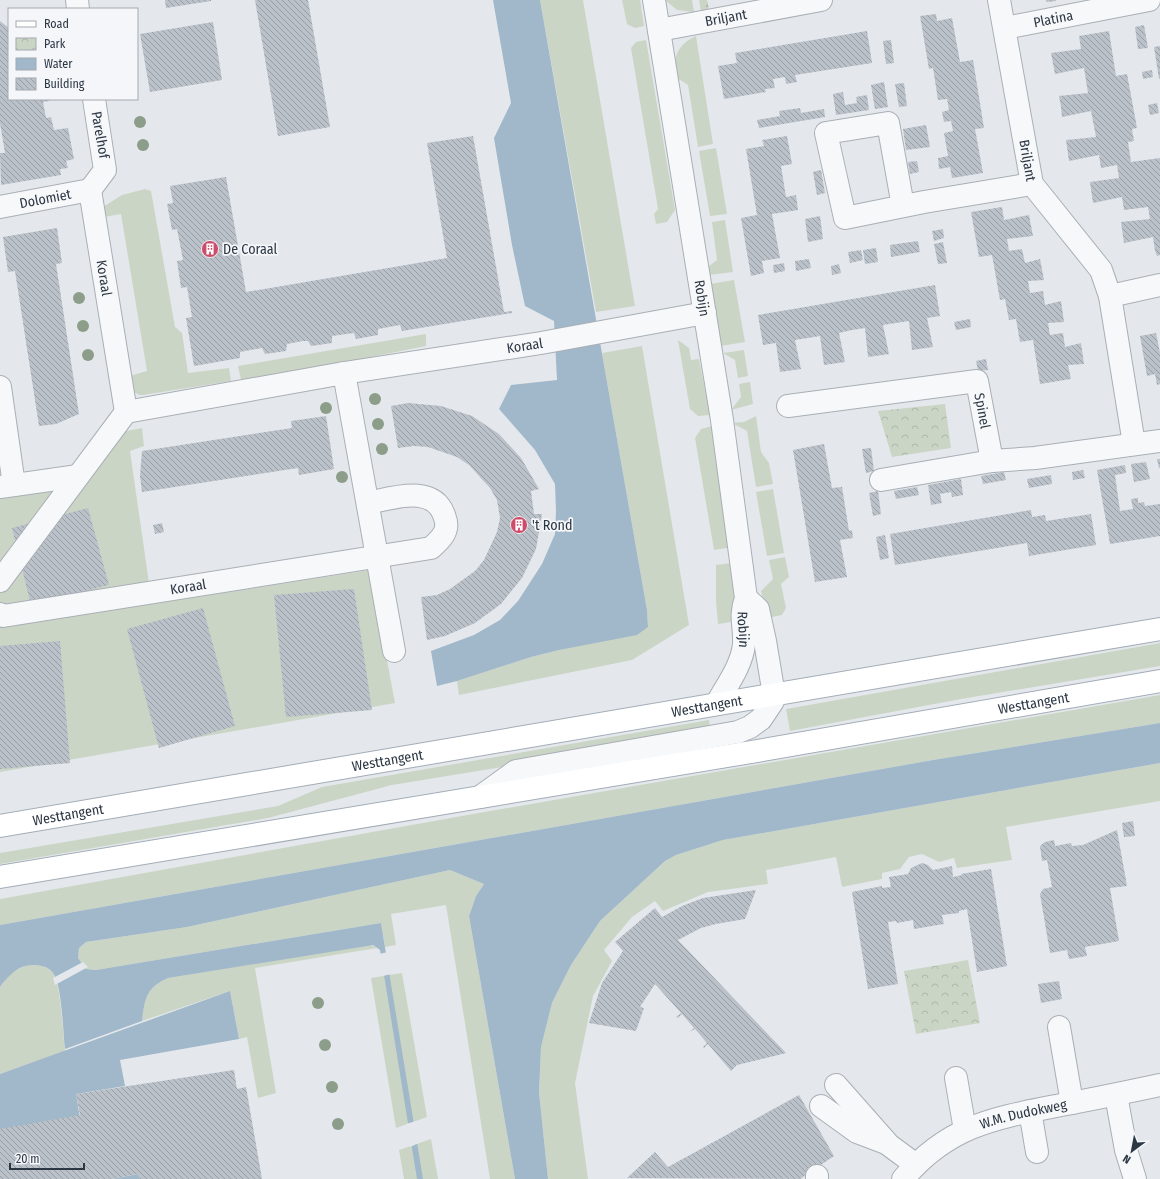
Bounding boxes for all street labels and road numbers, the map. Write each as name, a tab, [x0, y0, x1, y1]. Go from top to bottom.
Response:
street label: Briljant	[704, 5, 749, 30]
street label: Platina	[1032, 6, 1075, 31]
street label: Parelhof	[87, 110, 113, 162]
street label: Briljant	[1016, 138, 1040, 183]
street label: Dolomiet	[18, 185, 73, 212]
street label: Koraal	[93, 259, 116, 297]
street label: Robijn	[691, 279, 714, 318]
street label: Koraal	[505, 334, 544, 357]
street label: Spinel	[971, 392, 994, 430]
street label: Koraal	[169, 575, 208, 598]
street label: Robijn	[734, 611, 753, 649]
street label: Westtangent	[997, 688, 1071, 718]
street label: Westtangent	[670, 691, 744, 720]
street label: Westtangent	[351, 746, 425, 775]
street label: Westtangent	[31, 800, 105, 829]
street label: W.M. Dudokweg	[977, 1096, 1068, 1133]

